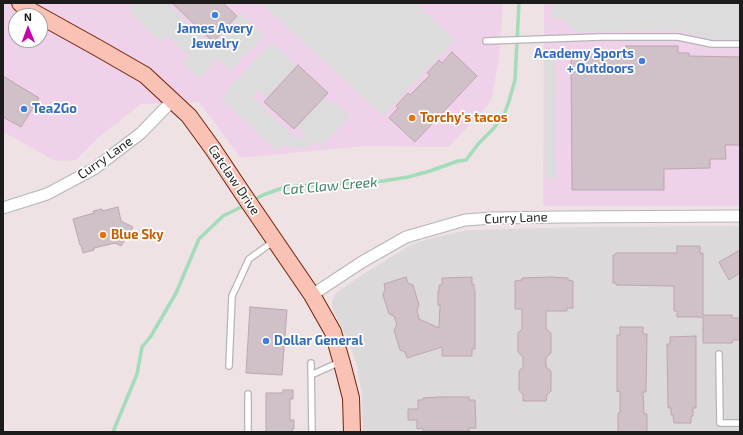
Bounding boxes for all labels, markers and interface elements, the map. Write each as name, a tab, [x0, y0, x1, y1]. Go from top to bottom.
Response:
north arrow	[8, 8, 48, 48]
text: N	[24, 10, 32, 23]
marker: James Avery Jewelry	[210, 10, 220, 20]
place label: James Avery Jewelry	[177, 21, 253, 52]
place label: Academy Sports + Outdoors	[534, 46, 634, 77]
marker: Academy Sports + Outdoors	[637, 56, 647, 66]
place label: Tea2Go	[32, 101, 77, 117]
marker: Tea2Go	[19, 104, 29, 114]
place label: Torchy's tacos	[420, 110, 508, 126]
marker: Torchy's tacos	[407, 113, 417, 123]
street label: Curry Lane	[75, 133, 135, 183]
street label: Catclaw Drive	[205, 142, 263, 218]
water label: Cat Claw Creek	[282, 173, 378, 199]
street label: Curry Lane	[484, 209, 548, 227]
place label: Blue Sky	[111, 227, 164, 243]
marker: Blue Sky	[98, 230, 108, 240]
place label: Dollar General	[274, 333, 363, 349]
marker: Dollar General	[261, 336, 271, 346]

